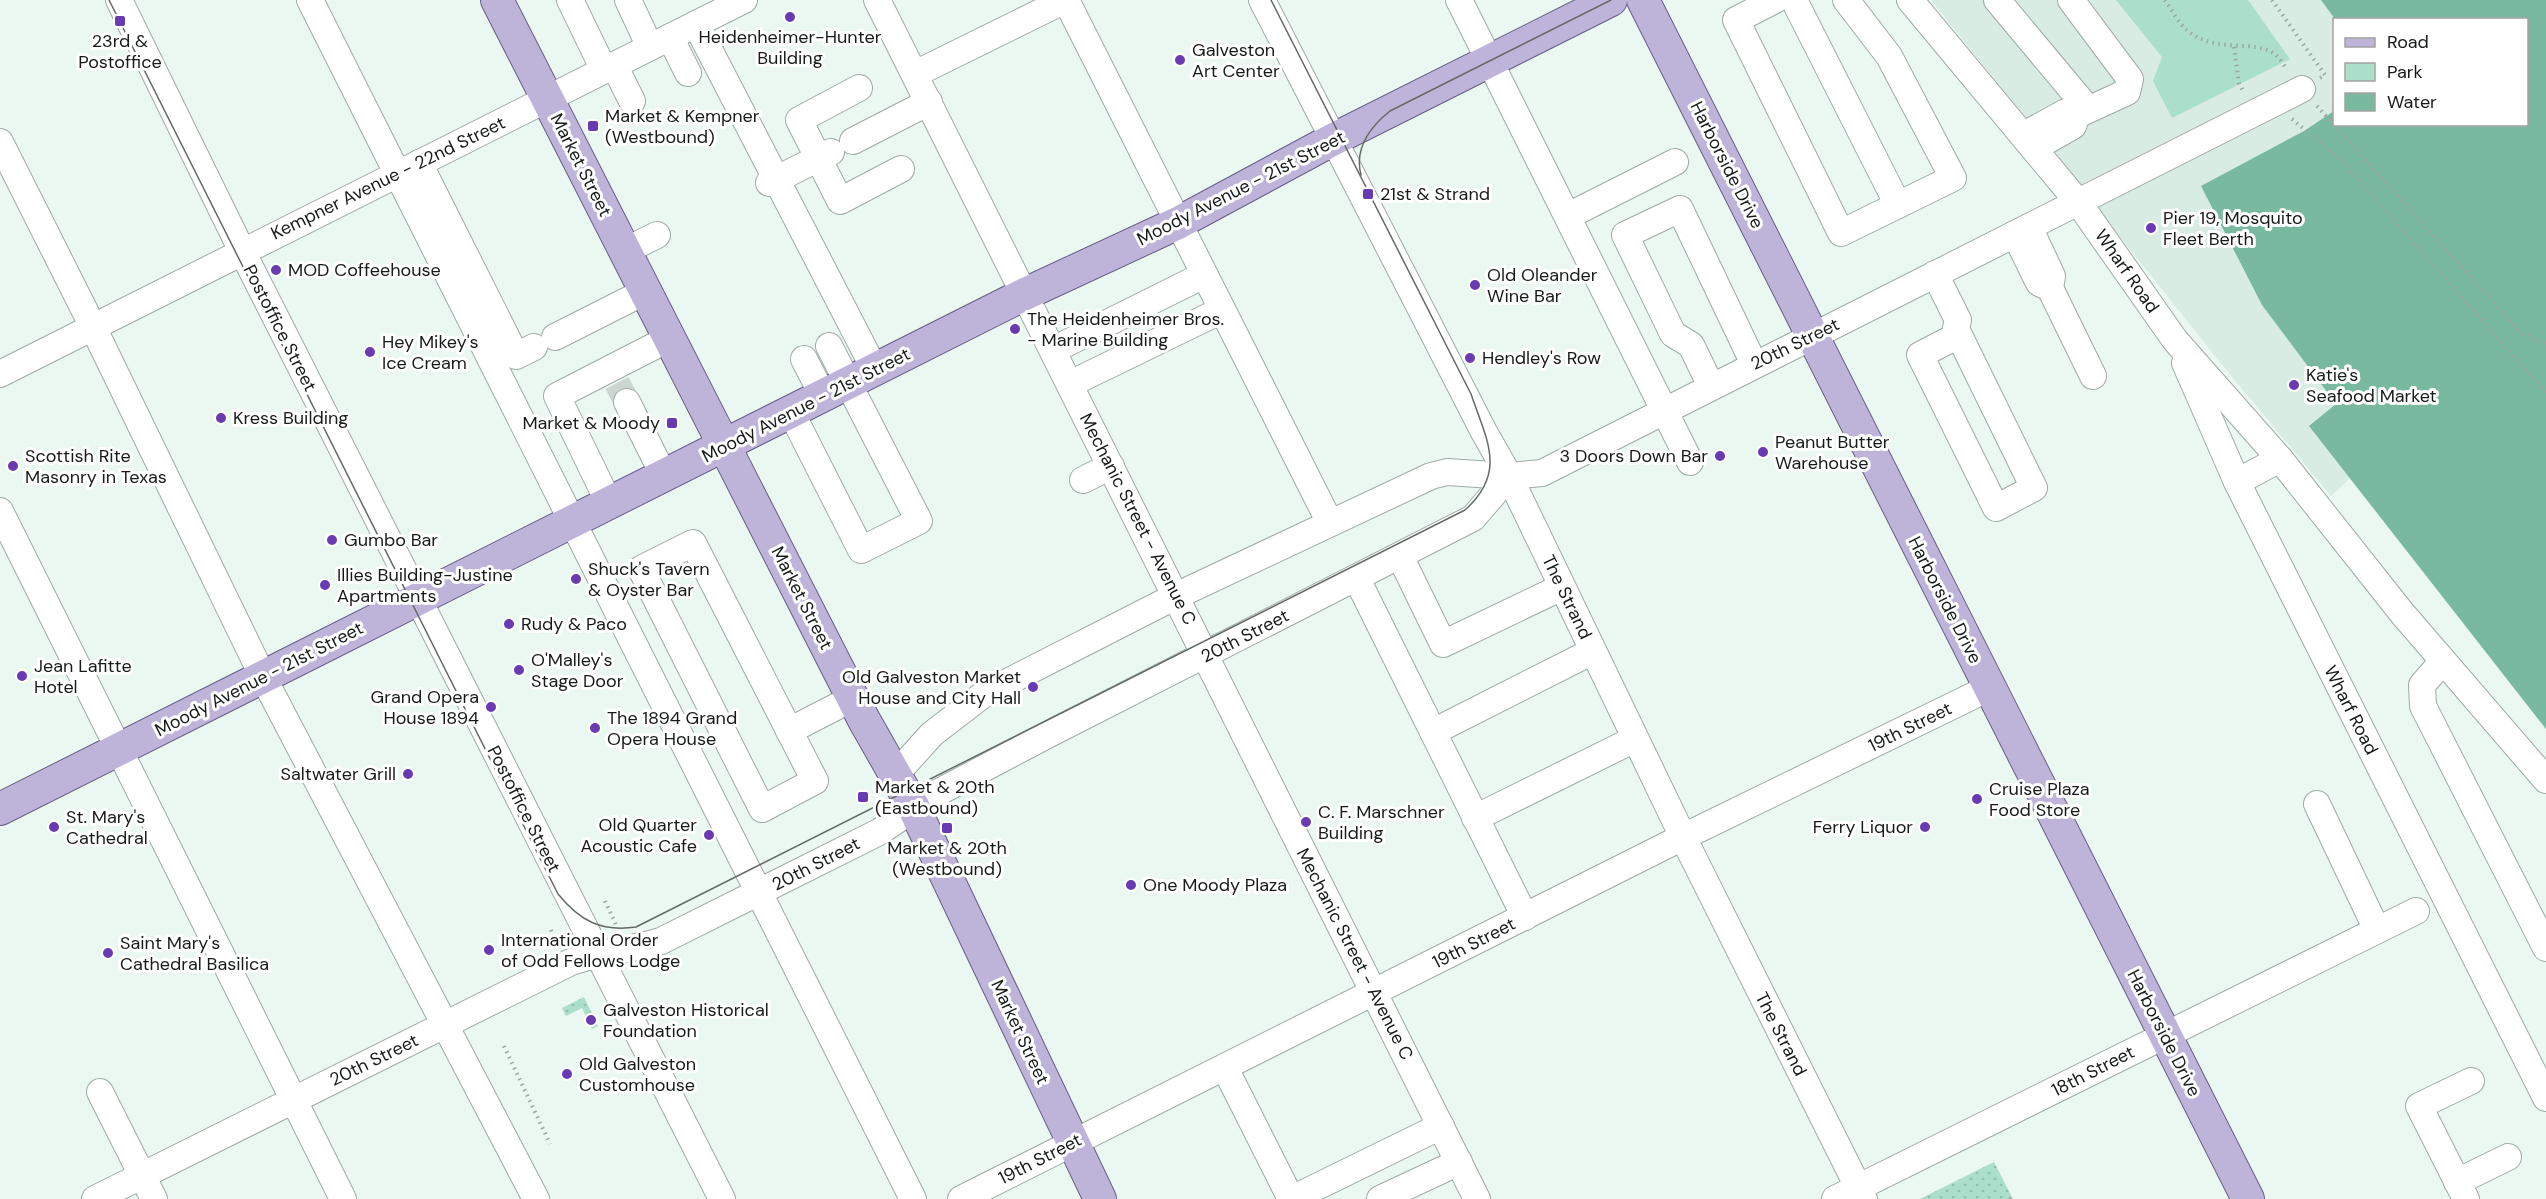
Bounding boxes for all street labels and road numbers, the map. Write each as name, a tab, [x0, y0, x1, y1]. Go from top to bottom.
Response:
street label: Harborside Drive	[1685, 97, 1769, 233]
street label: Market Street	[545, 109, 617, 221]
street label: Kempner Avenue - 22nd Street	[267, 111, 509, 245]
street label: Moody Avenue - 21st Street	[1133, 125, 1349, 251]
street label: Wharf Road	[2089, 224, 2165, 318]
street label: Postoffice Street	[238, 260, 322, 396]
street label: 20th Street	[1747, 312, 1843, 376]
street label: Moody Avenue - 21st Street	[698, 342, 914, 468]
street label: Mechanic Street - Avenue C	[1074, 409, 1202, 629]
street label: Harborside Drive	[1903, 532, 1987, 668]
street label: Market Street	[766, 542, 838, 654]
street label: The Strand	[1536, 551, 1598, 643]
street label: 20th Street	[1197, 604, 1293, 668]
street label: Moody Avenue - 21st Street	[151, 616, 367, 742]
street label: Wharf Road	[2318, 661, 2384, 759]
street label: 19th Street	[1864, 696, 1956, 758]
street label: Postoffice Street	[482, 741, 566, 877]
street label: 20th Street	[768, 832, 864, 896]
street label: Mechanic Street - Avenue C	[1291, 844, 1419, 1064]
street label: 19th Street	[1428, 912, 1520, 974]
street label: Harborside Drive	[2122, 965, 2206, 1101]
street label: Market Street	[985, 976, 1055, 1088]
street label: The Strand	[1750, 988, 1812, 1080]
street label: 20th Street	[326, 1028, 422, 1092]
street label: 18th Street	[2048, 1040, 2138, 1102]
street label: 19th Street	[994, 1128, 1086, 1190]

